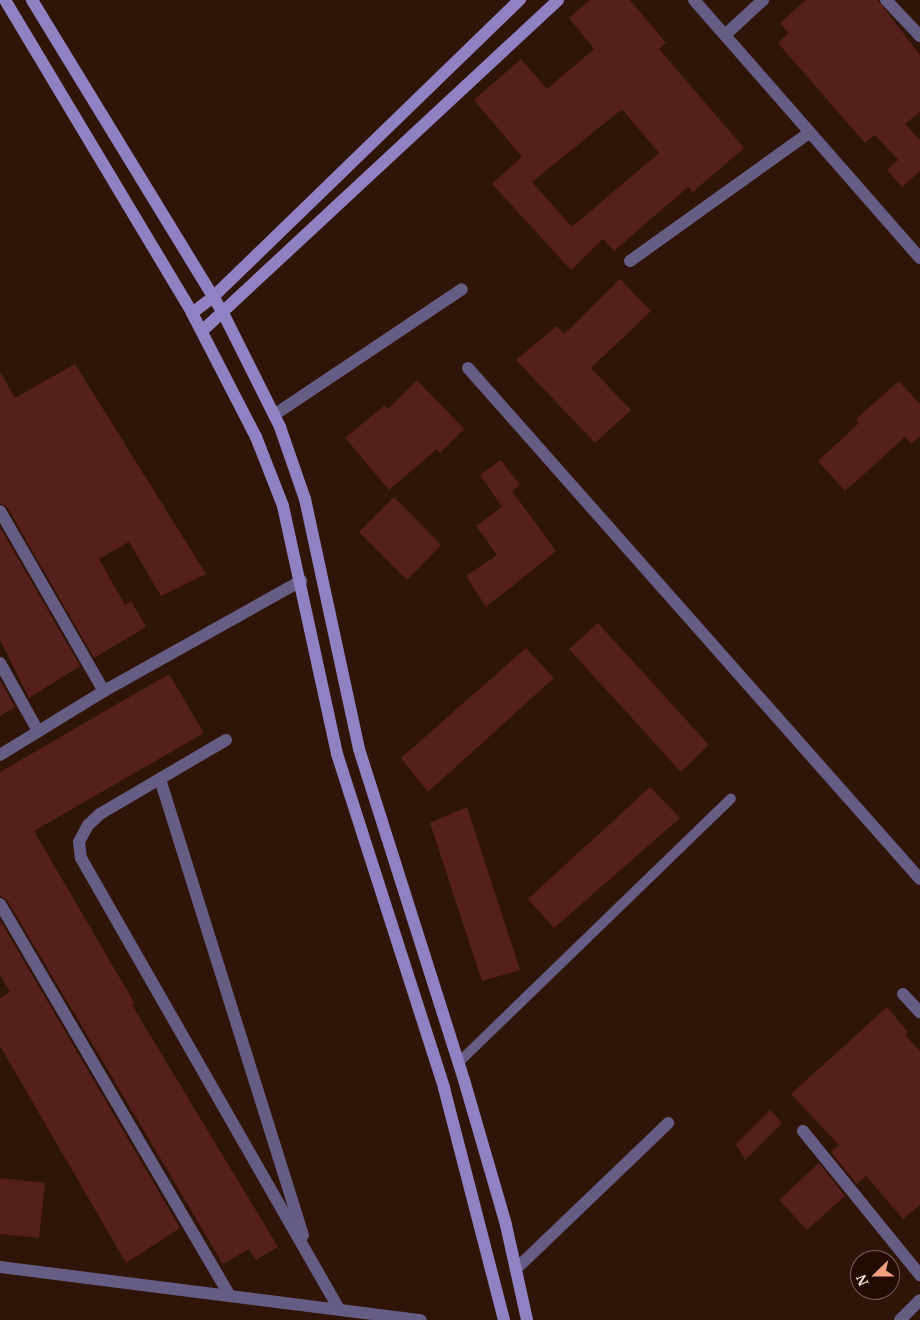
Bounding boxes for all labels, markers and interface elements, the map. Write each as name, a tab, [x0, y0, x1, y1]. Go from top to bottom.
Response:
north arrow	[850, 1250, 900, 1300]
text: N	[851, 1272, 872, 1289]

